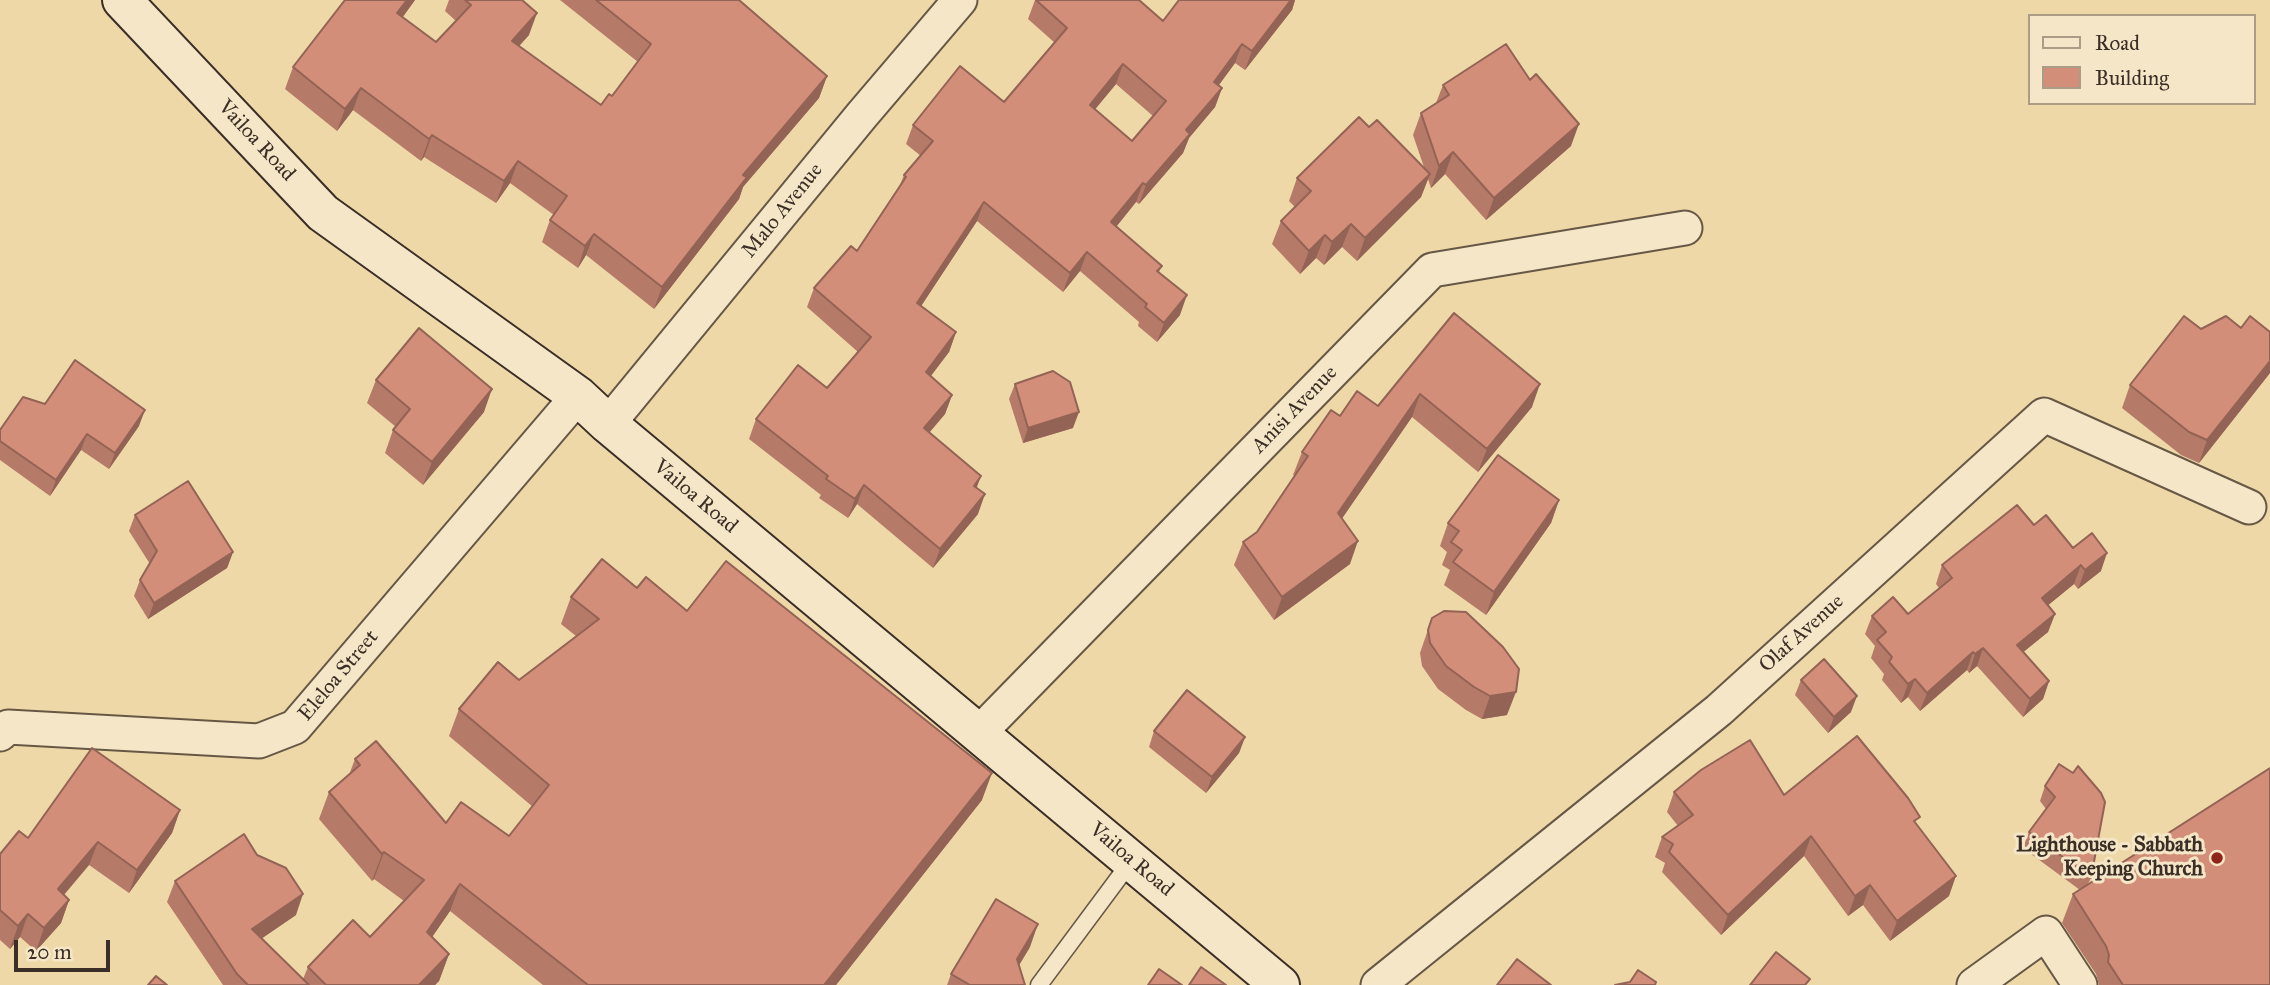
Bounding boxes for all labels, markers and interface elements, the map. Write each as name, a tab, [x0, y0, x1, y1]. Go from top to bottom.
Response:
legend	[2028, 14, 2256, 105]
text: Road	[2095, 30, 2140, 56]
text: Building	[2095, 65, 2169, 91]
street label: Vailoa Road	[212, 95, 300, 187]
street label: Malo Avenue	[737, 159, 829, 263]
street label: Anisi Avenue	[1247, 361, 1343, 459]
street label: Vailoa Road	[648, 455, 742, 539]
street label: Olaf Avenue	[1754, 589, 1850, 679]
street label: Eleloa Street	[294, 625, 384, 727]
street label: Vailoa Road	[1084, 818, 1178, 902]
place label: Lighthouse - Sabbath Keeping Church	[2016, 833, 2203, 883]
marker: Lighthouse - Sabbath Keeping Church	[2209, 850, 2225, 866]
scale bar	[18, 926, 114, 970]
text: 20 m	[27, 939, 72, 965]

